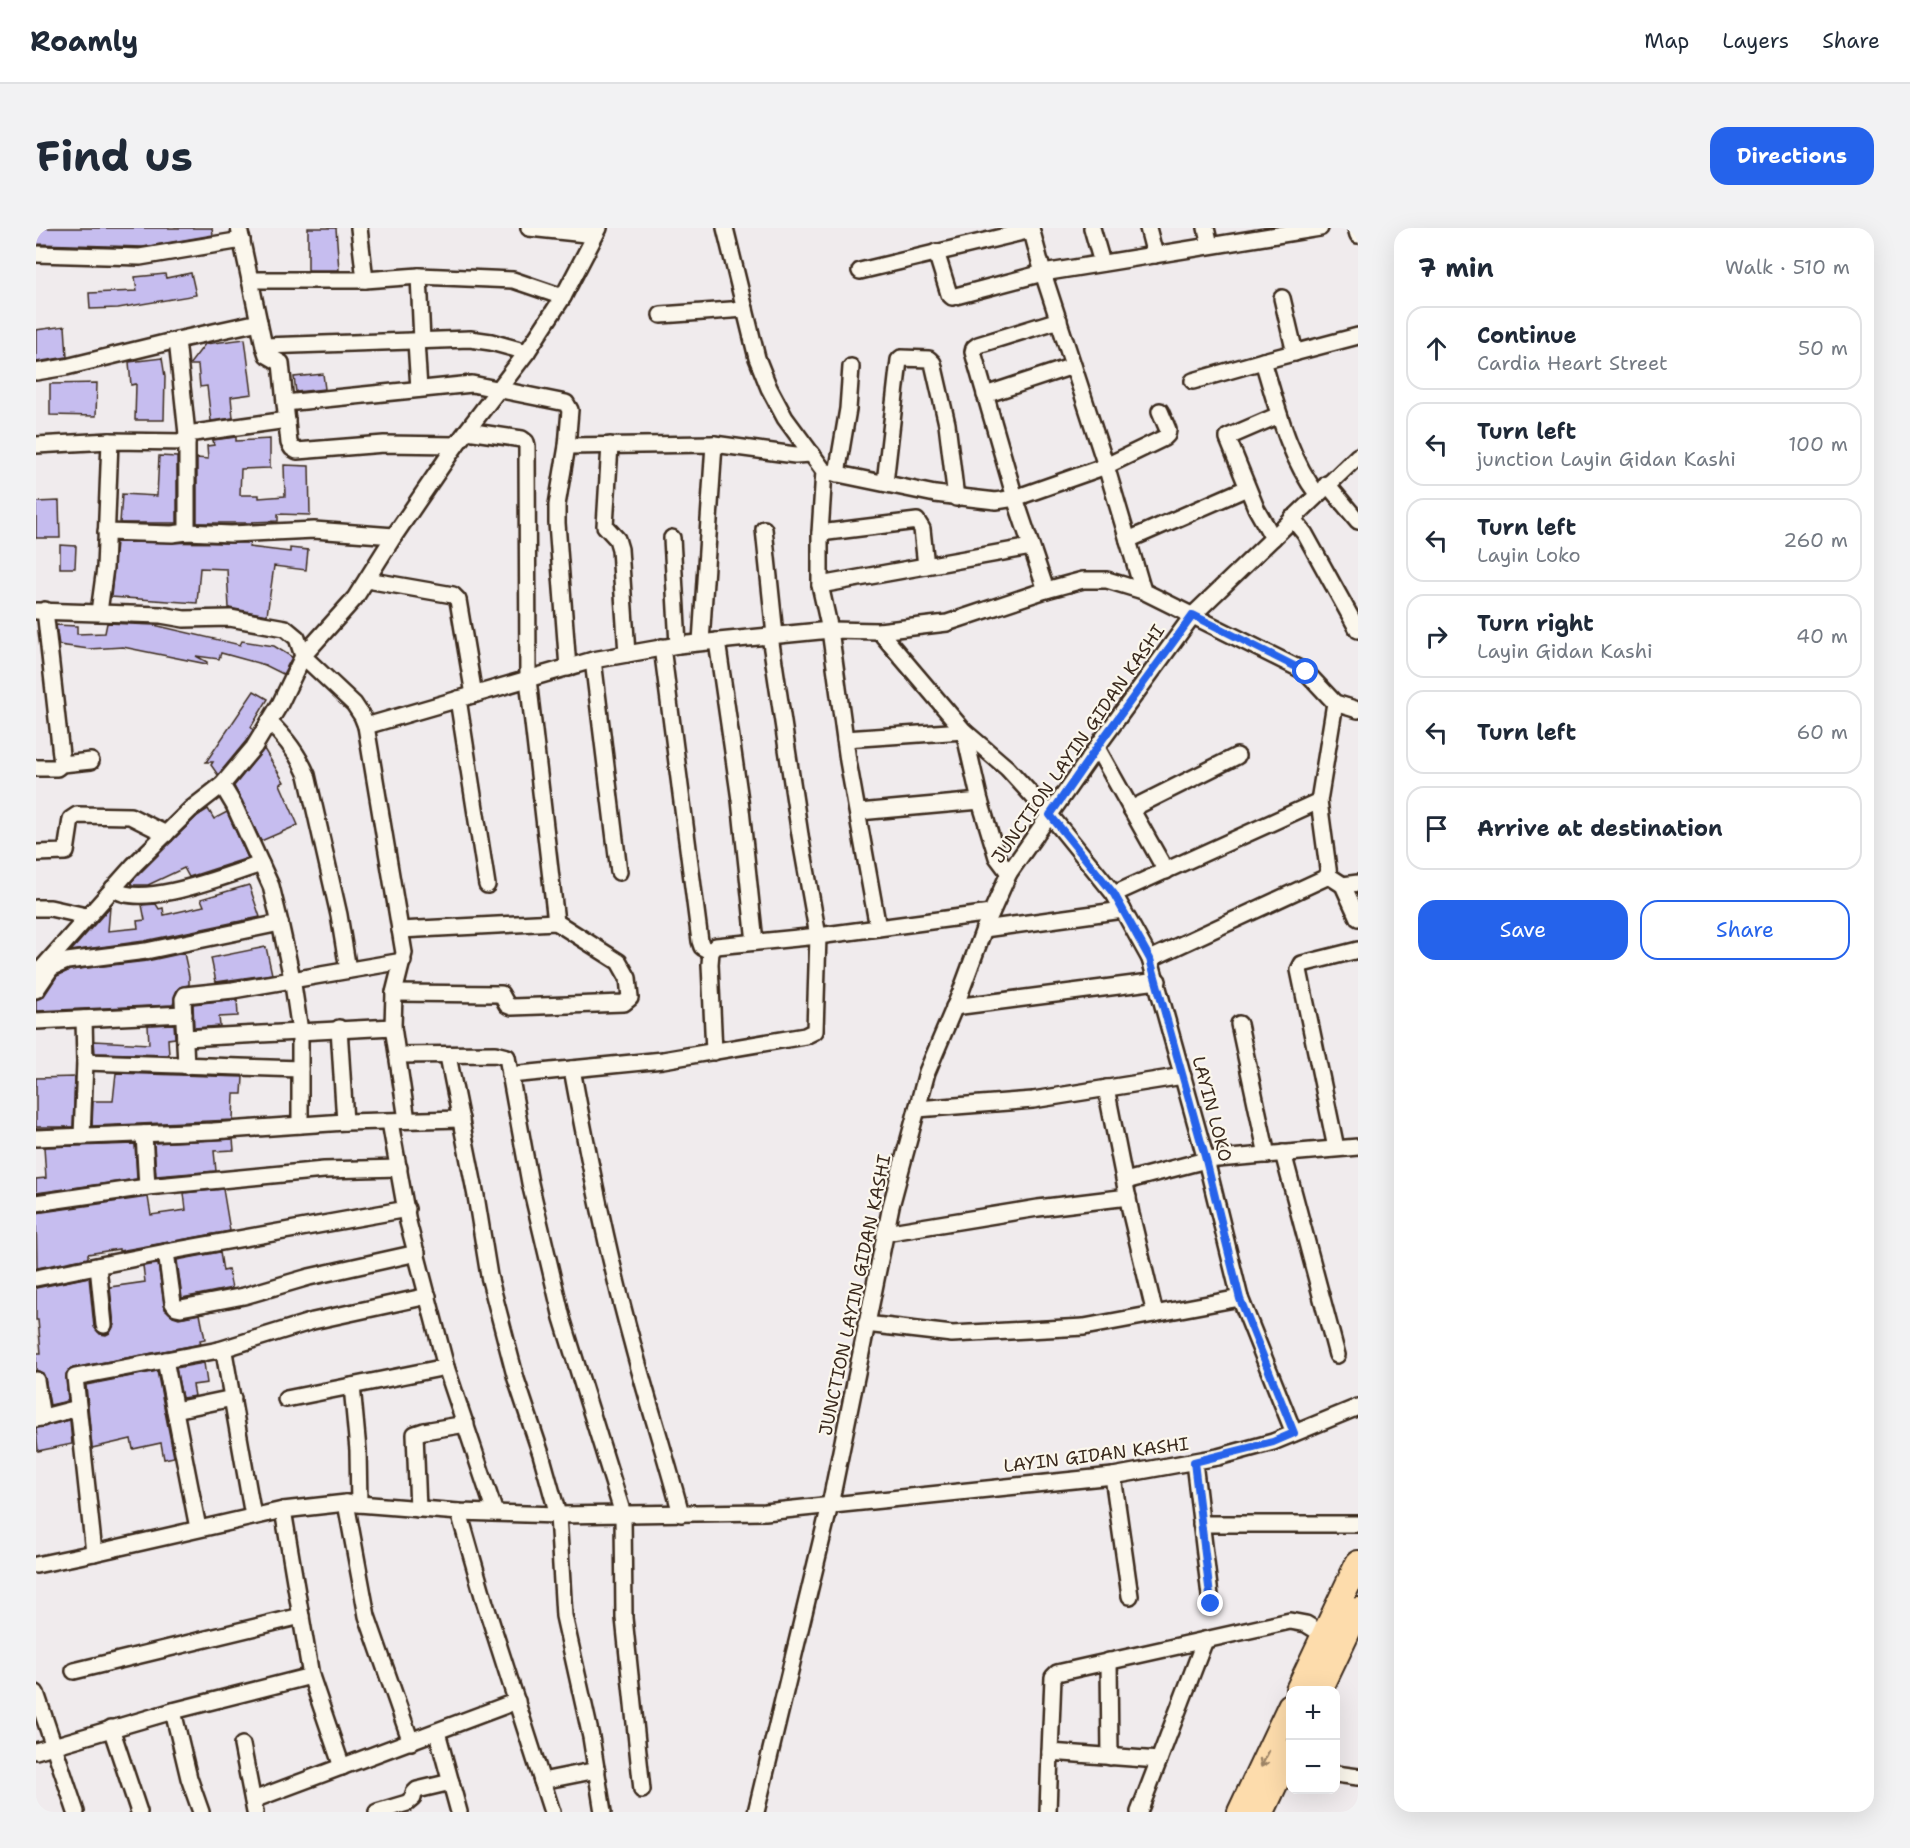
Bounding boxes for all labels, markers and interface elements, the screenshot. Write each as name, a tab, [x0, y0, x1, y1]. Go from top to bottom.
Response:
text: Roamly	[30, 22, 138, 60]
text: Map	[1644, 27, 1689, 55]
text: Layers	[1722, 27, 1789, 55]
text: Share	[1822, 27, 1880, 55]
button: Directions	[1710, 127, 1874, 185]
text: Find us	[36, 128, 193, 184]
text: 7 min	[1418, 250, 1494, 285]
text: Walk · 510 m	[1725, 254, 1850, 280]
text: Continue	[1477, 321, 1577, 350]
icon: ahead	[1420, 332, 1453, 365]
text: 50 m	[1798, 335, 1848, 361]
text: Cardia Heart Street	[1477, 350, 1668, 376]
text: Turn left	[1477, 417, 1576, 446]
icon: left	[1420, 428, 1453, 461]
text: 100 m	[1788, 431, 1848, 457]
text: junction Layin Gidan Kashi	[1477, 446, 1736, 472]
text: Turn left	[1477, 513, 1576, 542]
icon: left	[1420, 524, 1453, 557]
text: 260 m	[1783, 527, 1848, 553]
text: Layin Loko	[1477, 542, 1581, 568]
text: Turn right	[1477, 609, 1594, 638]
street label: JUNCTION LAYIN GIDAN KASHI	[986, 620, 1170, 868]
icon: right	[1420, 620, 1453, 653]
text: 40 m	[1796, 623, 1848, 649]
text: Layin Gidan Kashi	[1477, 638, 1653, 664]
route start	[1292, 658, 1318, 684]
icon: left	[1420, 716, 1453, 749]
text: Turn left	[1477, 718, 1576, 747]
text: 60 m	[1796, 719, 1848, 745]
icon: arrive	[1420, 812, 1453, 845]
text: Arrive at destination	[1477, 814, 1723, 843]
button: Save	[1418, 900, 1628, 960]
button: Share	[1640, 900, 1850, 960]
street label: LAYIN LOKO	[1186, 1054, 1238, 1164]
street label: JUNCTION LAYIN GIDAN KASHI	[813, 1152, 897, 1438]
street label: LAYIN GIDAN KASHI	[1002, 1432, 1190, 1478]
route end	[1197, 1590, 1223, 1616]
map controls	[1286, 1686, 1340, 1794]
button: +	[1286, 1686, 1340, 1740]
button: −	[1286, 1740, 1340, 1794]
one-way arrow	[1259, 1750, 1271, 1768]

